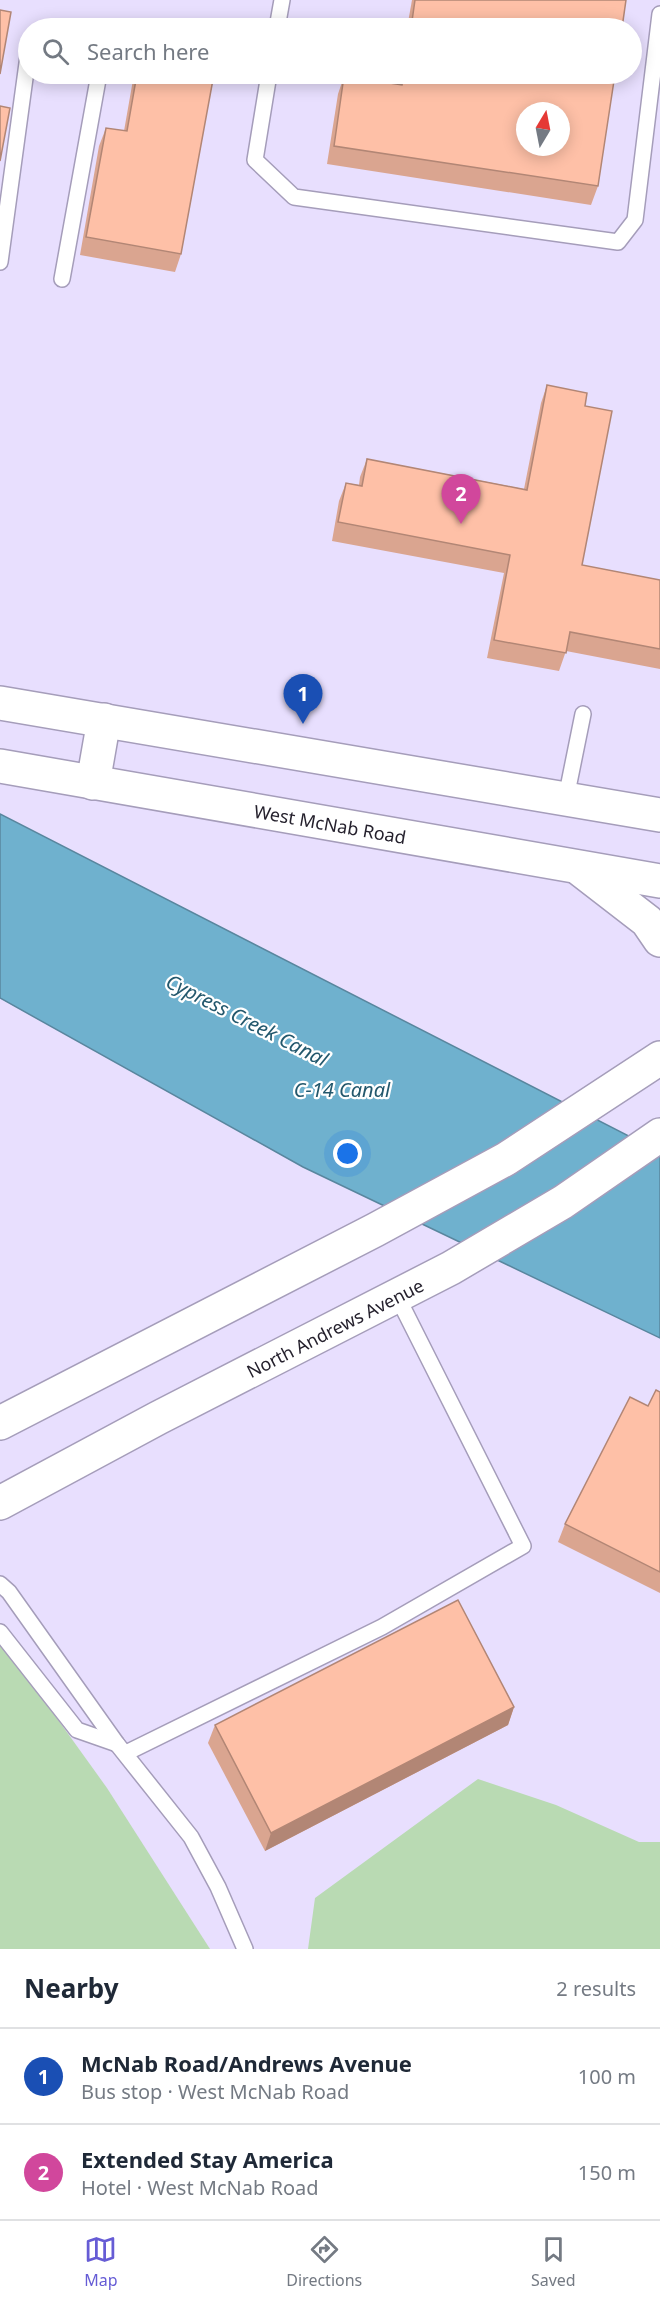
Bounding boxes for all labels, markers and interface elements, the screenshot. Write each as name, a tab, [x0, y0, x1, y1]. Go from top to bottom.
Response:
search box	[18, 18, 642, 84]
icon: search	[39, 35, 72, 68]
text: Search here	[87, 36, 209, 66]
north arrow	[516, 102, 570, 156]
pin: 2	[442, 474, 480, 524]
pin: 1	[284, 674, 322, 724]
street label: West McNab Road	[252, 799, 408, 849]
water label: Cypress Creek Canal	[161, 968, 333, 1073]
water label: C-14 Canal	[294, 1076, 391, 1103]
your location	[333, 1139, 362, 1168]
street label: North Andrews Avenue	[242, 1273, 428, 1383]
text: Nearby	[24, 1970, 119, 2006]
text: 2 results	[556, 1975, 636, 2002]
text: McNab Road/Andrews Avenue	[81, 2048, 412, 2078]
text: 1	[38, 2063, 49, 2090]
text: 100 m	[578, 2063, 636, 2090]
text: Bus stop · West McNab Road	[81, 2078, 349, 2105]
text: Extended Stay America	[81, 2144, 334, 2174]
text: 2	[38, 2159, 49, 2186]
text: 150 m	[578, 2159, 636, 2186]
text: Hotel · West McNab Road	[81, 2174, 319, 2201]
tab: Map	[84, 2233, 118, 2291]
tab: Directions	[286, 2233, 362, 2291]
tab: Saved	[531, 2233, 576, 2291]

